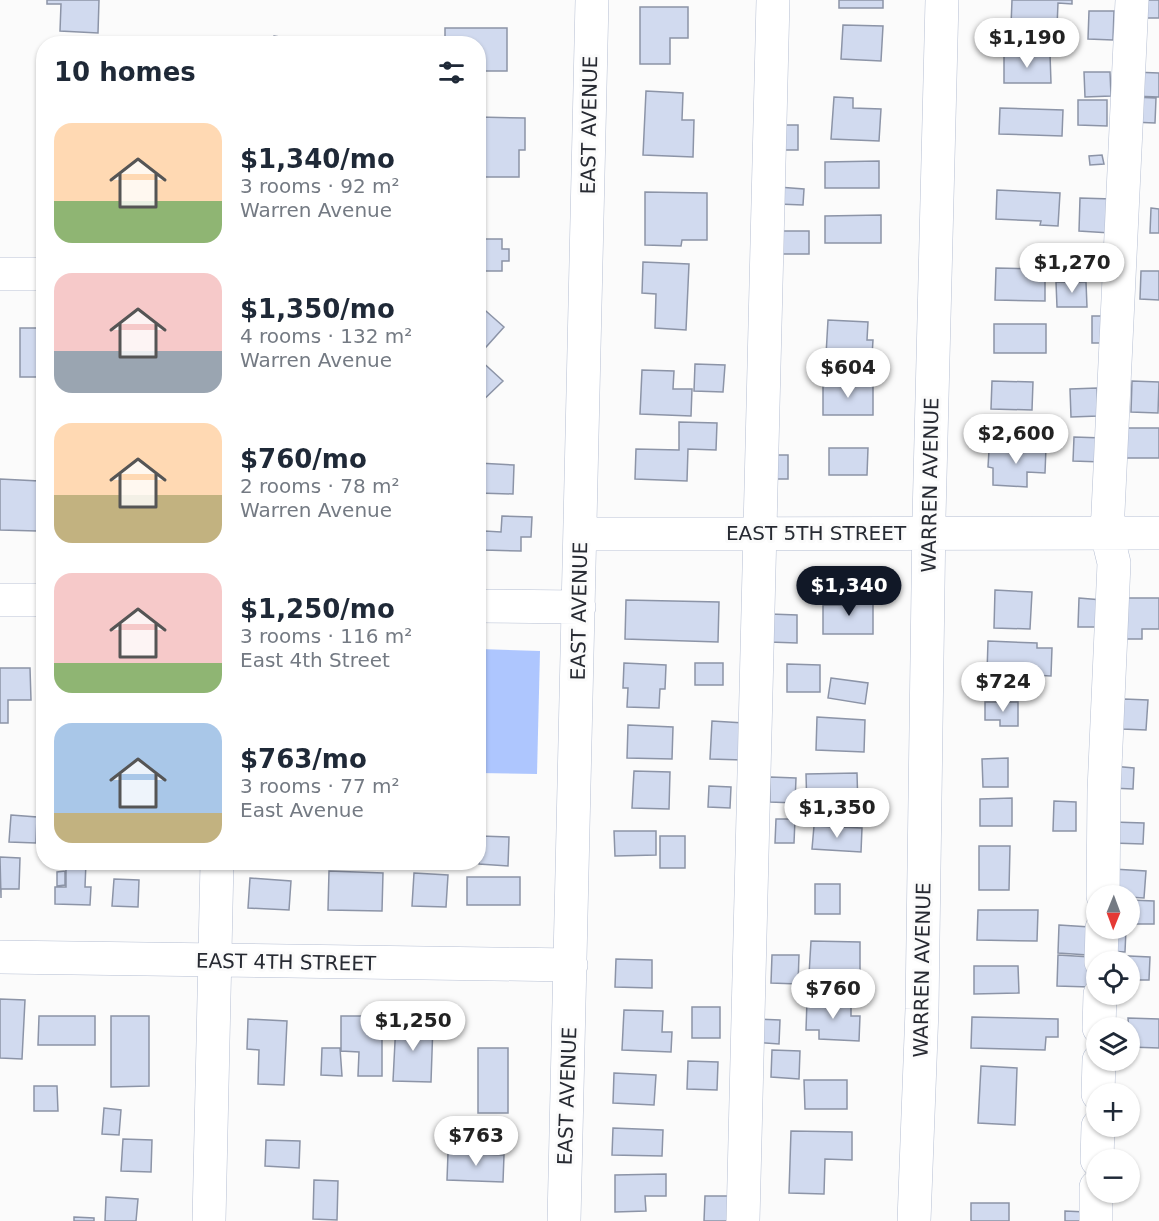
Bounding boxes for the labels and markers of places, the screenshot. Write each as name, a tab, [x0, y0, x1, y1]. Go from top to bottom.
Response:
pin: $1,190	[978, 18, 1076, 69]
pin: $1,270	[1023, 243, 1121, 294]
pin: $604	[812, 348, 884, 399]
pin: $2,600	[967, 414, 1065, 465]
pin: $1,340	[800, 566, 898, 617]
pin: $724	[967, 662, 1039, 713]
pin: $1,350	[788, 788, 886, 839]
pin: $760	[797, 969, 869, 1020]
pin: $1,250	[364, 1001, 462, 1052]
pin: $763	[440, 1116, 512, 1167]

